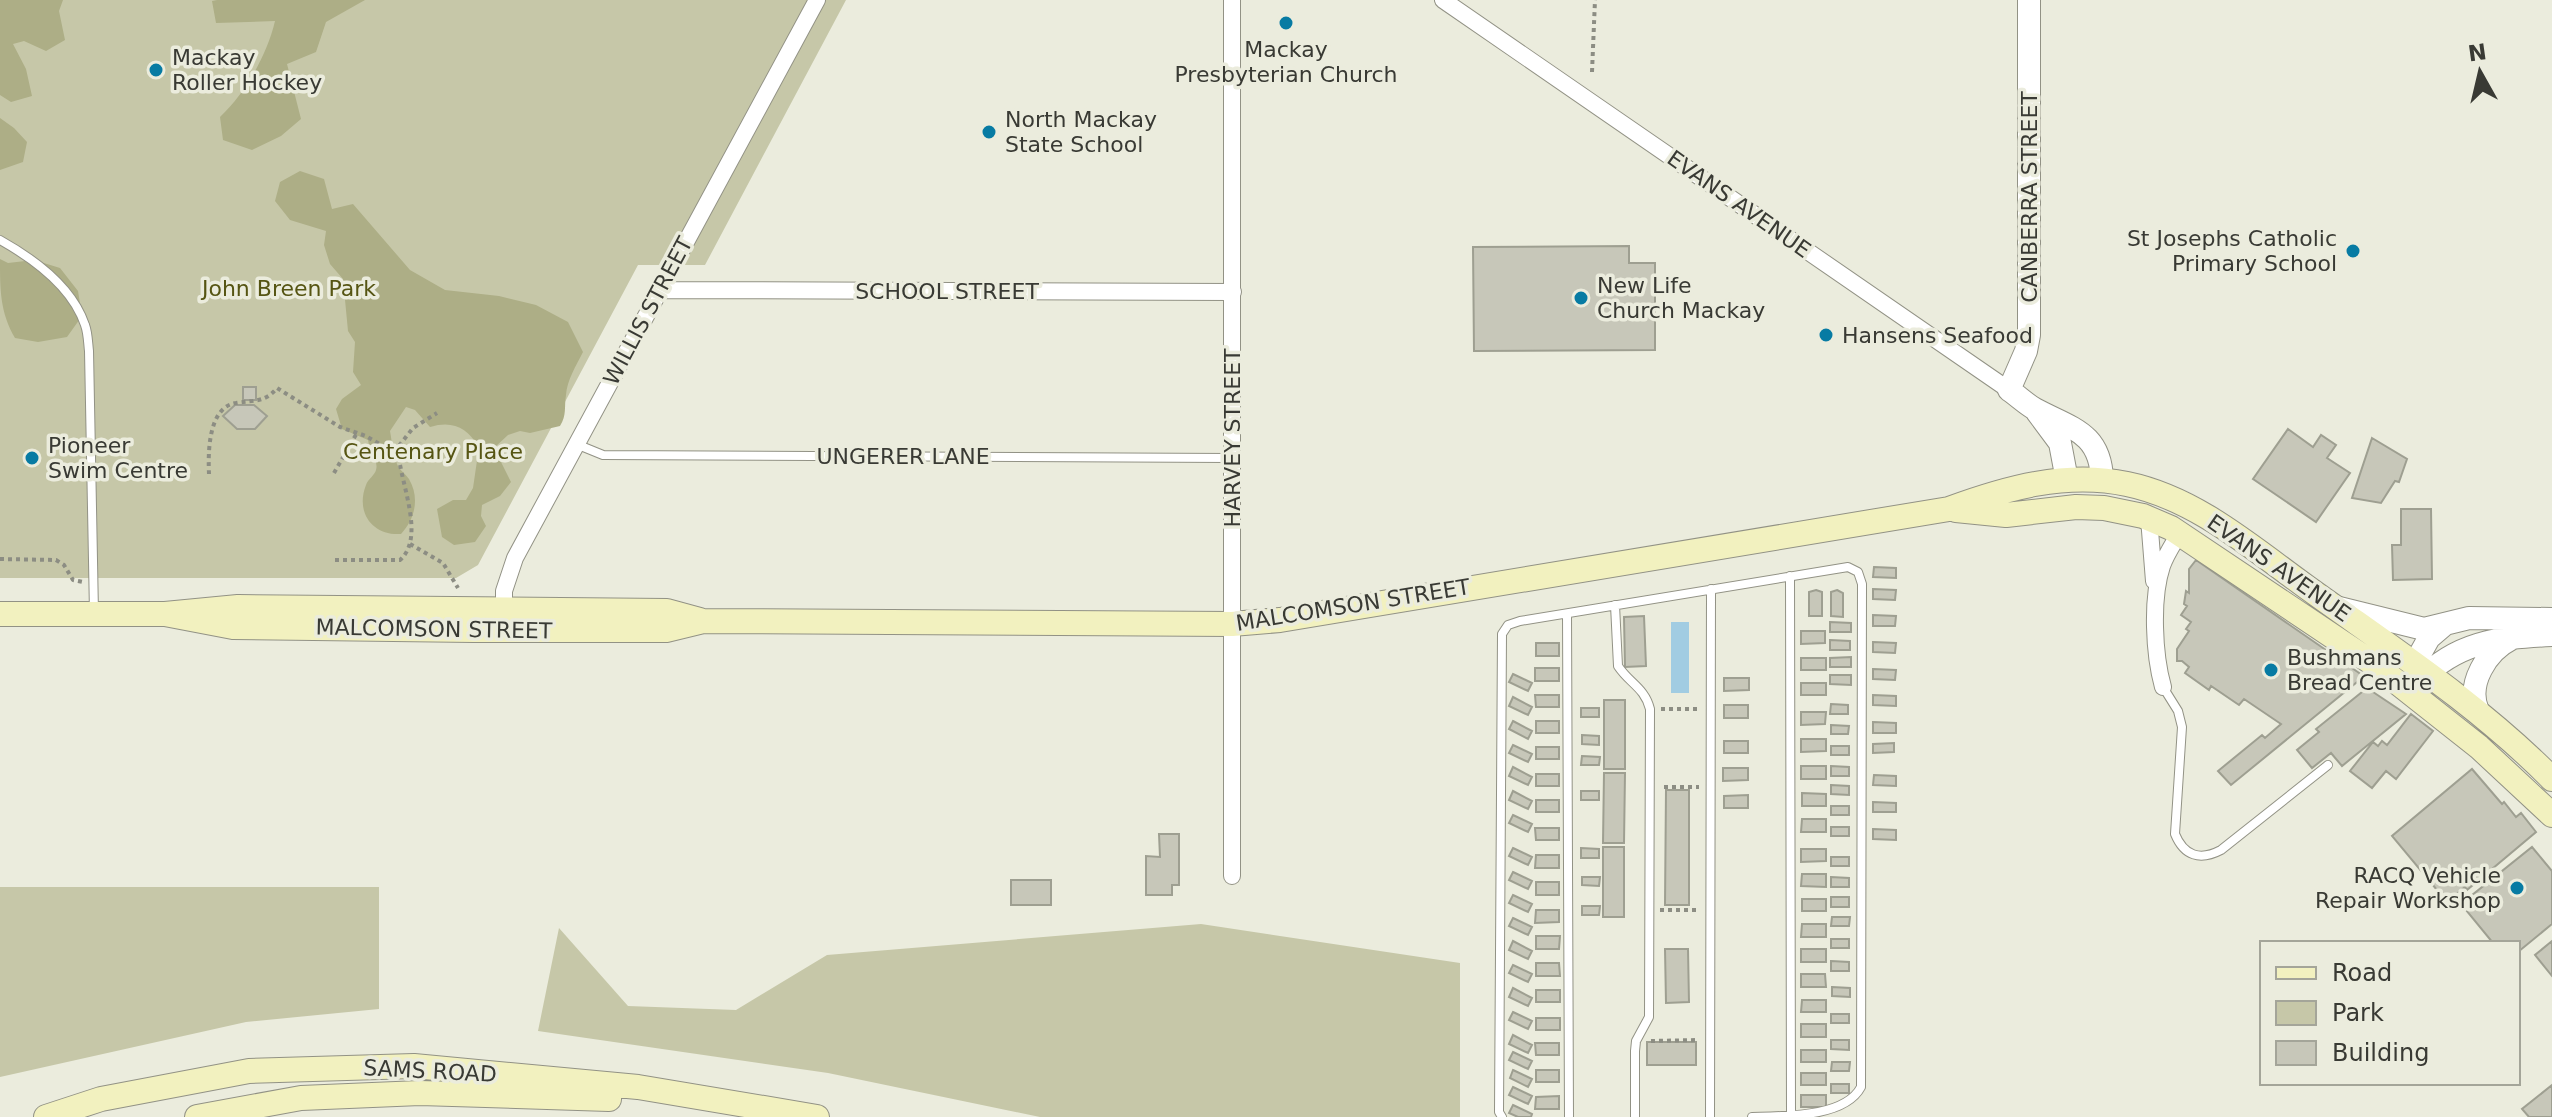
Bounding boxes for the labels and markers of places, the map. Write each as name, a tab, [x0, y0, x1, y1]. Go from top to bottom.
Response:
marker: Mackay Presbyterian Church	[1277, 14, 1295, 32]
place label: Mackay Presbyterian Church	[1174, 37, 1398, 87]
place label: Mackay Roller Hockey	[172, 45, 322, 95]
marker: Mackay Roller Hockey	[147, 61, 165, 79]
place label: North Mackay State School	[1005, 107, 1157, 157]
marker: North Mackay State School	[980, 123, 998, 141]
place label: St Josephs Catholic Primary School	[2127, 226, 2337, 276]
marker: St Josephs Catholic Primary School	[2344, 242, 2362, 260]
place label: New Life Church Mackay	[1597, 273, 1765, 323]
marker: New Life Church Mackay	[1572, 289, 1590, 307]
place label: Hansens Seafood	[1842, 323, 2033, 348]
marker: Hansens Seafood	[1817, 326, 1835, 344]
place label: Pioneer Swim Centre	[48, 433, 188, 483]
marker: Pioneer Swim Centre	[23, 449, 41, 467]
place label: Bushmans Bread Centre	[2287, 645, 2432, 695]
marker: Bushmans Bread Centre	[2262, 661, 2280, 679]
place label: RACQ Vehicle Repair Workshop	[2315, 863, 2501, 913]
marker: RACQ Vehicle Repair Workshop	[2508, 879, 2526, 897]

